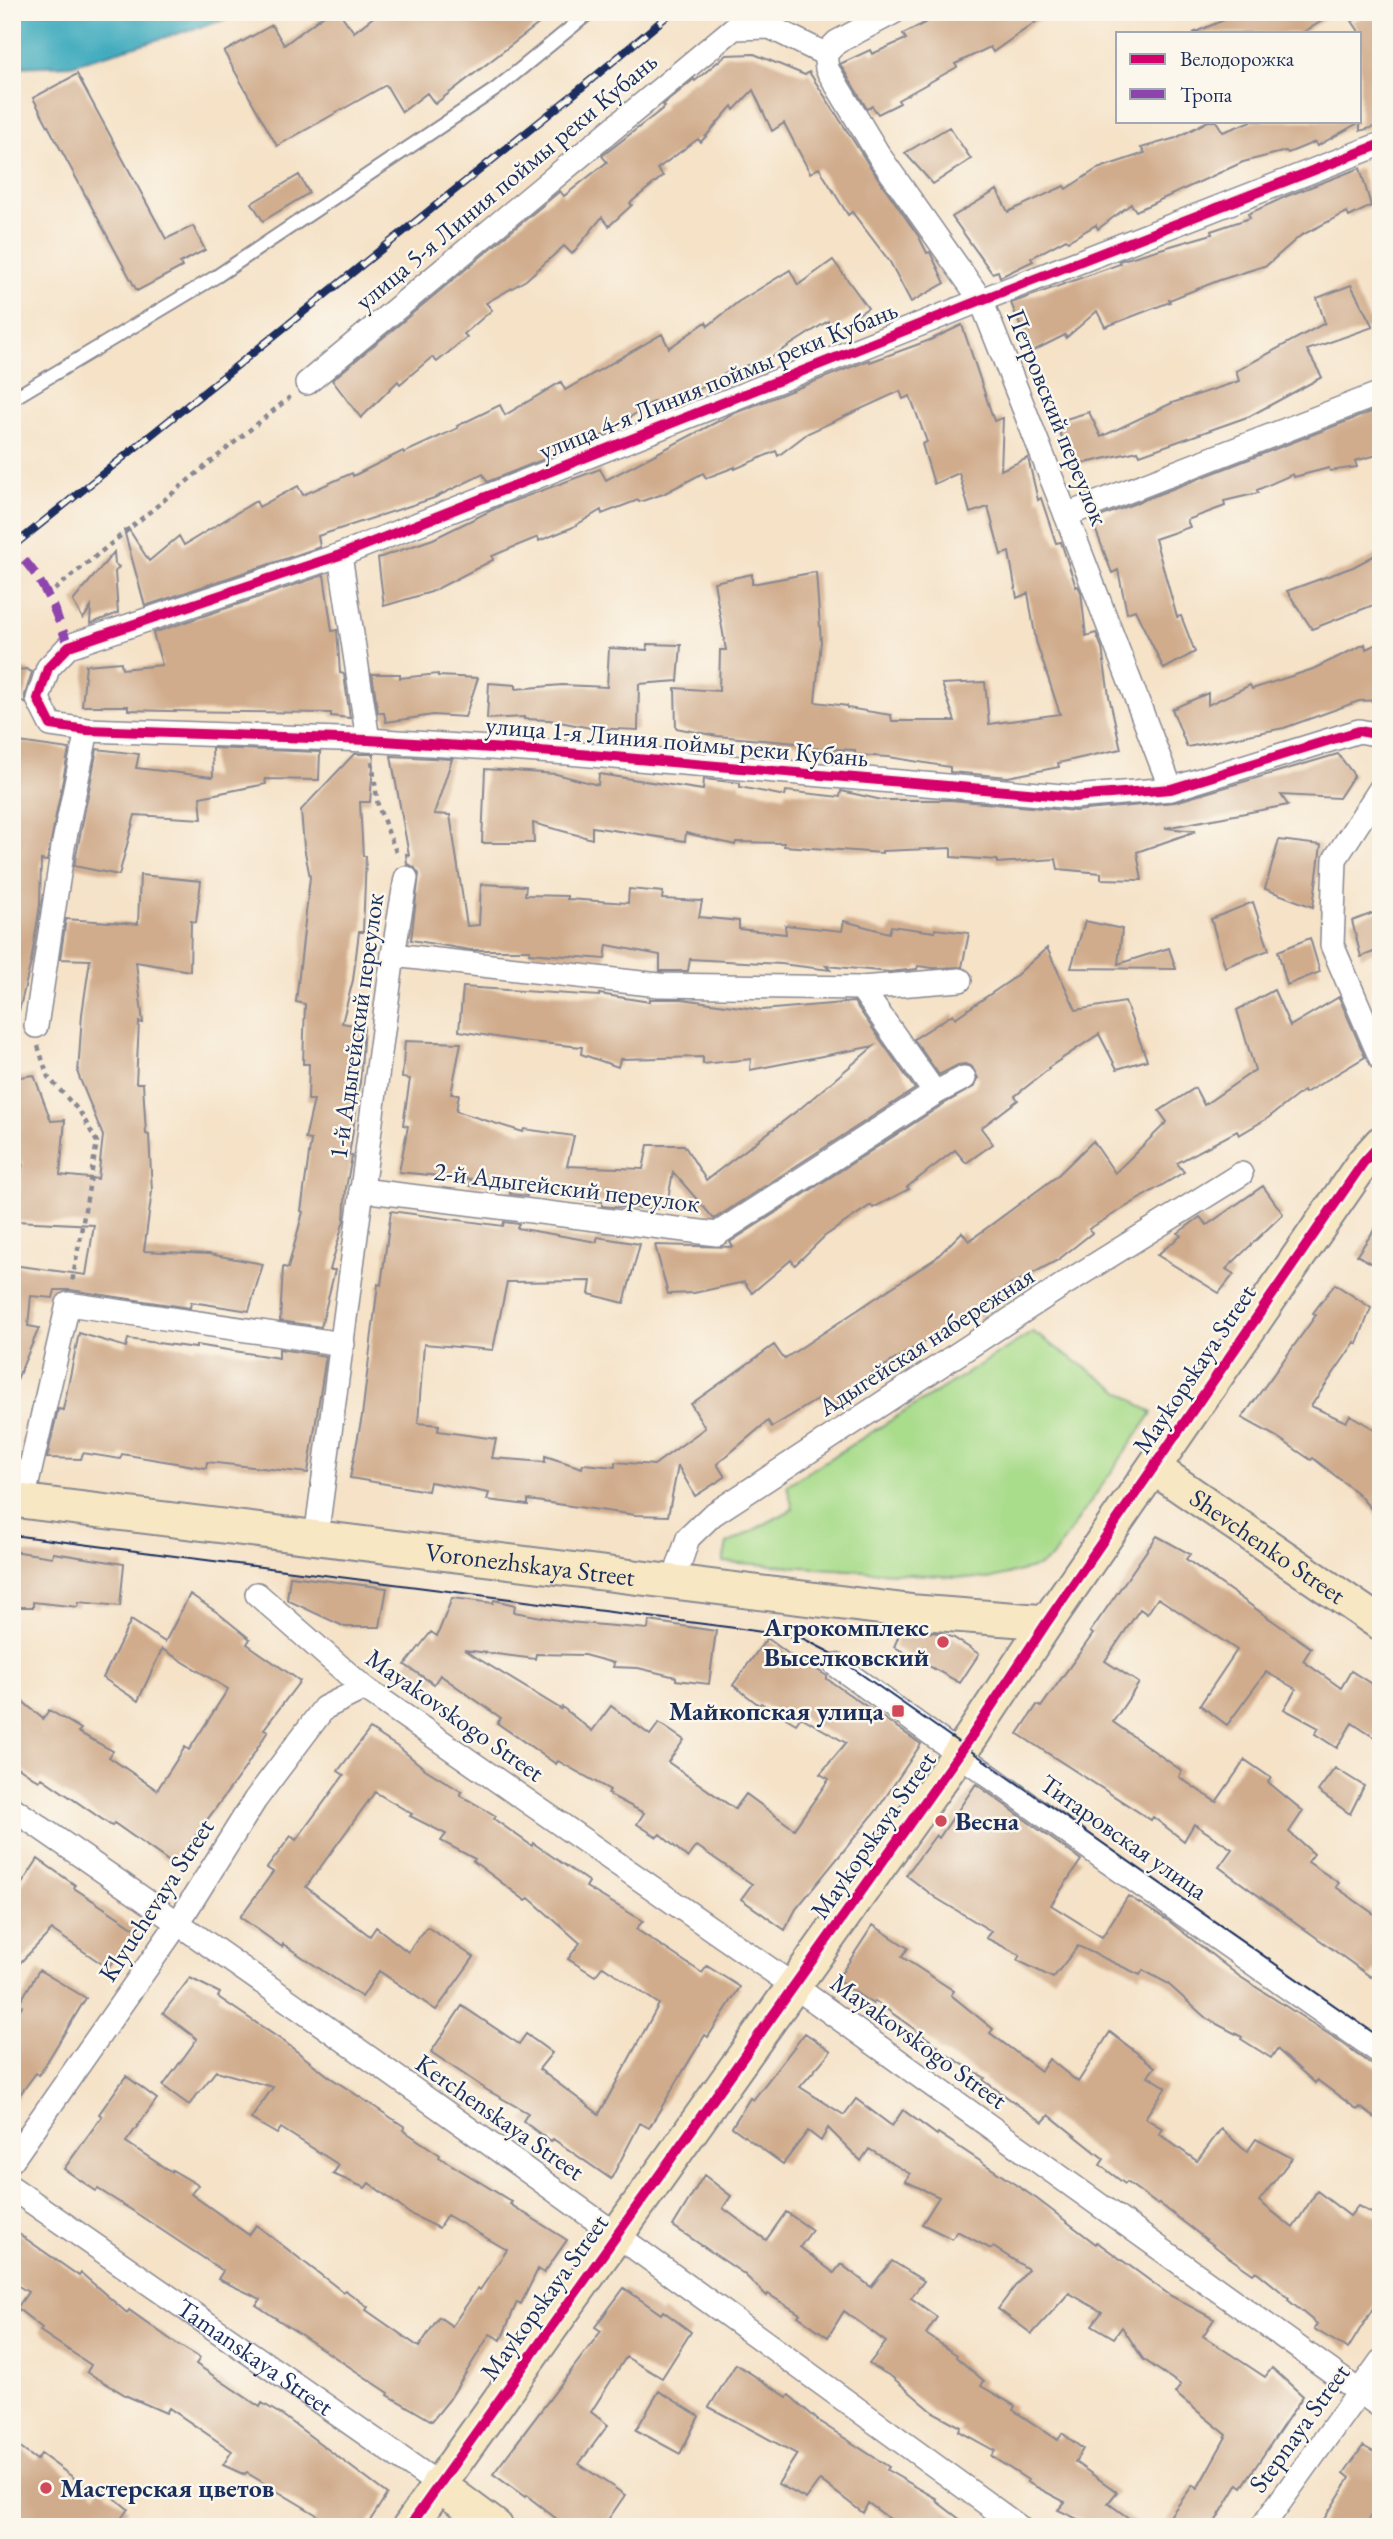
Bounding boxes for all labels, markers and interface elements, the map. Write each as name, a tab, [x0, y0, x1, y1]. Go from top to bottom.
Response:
legend	[1116, 32, 1362, 122]
street label: улица 5-я Линия поймы реки Кубань	[348, 44, 664, 318]
text: Велодорожка	[1180, 45, 1295, 72]
text: Тропа	[1180, 81, 1233, 108]
street label: улица 4-я Линия поймы реки Кубань	[533, 292, 903, 468]
street label: Петровский переулок	[999, 304, 1117, 531]
street label: улица 1-я Линия поймы реки Кубань	[484, 707, 870, 775]
street label: 1-й Адыгейский переулок	[321, 890, 392, 1161]
street label: 2-й Адыгейский переулок	[432, 1154, 703, 1220]
street label: Адыгейская набережная	[811, 1258, 1041, 1424]
street label: Maykopskaya Street	[1125, 1278, 1263, 1460]
street label: Shevchenko Street	[1183, 1481, 1352, 1612]
street label: Voronezhskaya Street	[423, 1534, 637, 1594]
place label: Агрокомплекс Выселковский	[762, 1610, 929, 1674]
marker: Агрокомплекс Выселковский	[935, 1634, 951, 1650]
street label: Mayakovskogo Street	[359, 1641, 551, 1789]
place label: Майкопская улица	[669, 1694, 885, 1728]
marker: Майкопская улица	[890, 1703, 906, 1719]
street label: Maykopskaya Street	[802, 1744, 944, 1926]
street label: Титаровская улица	[1034, 1767, 1215, 1908]
place label: Весна	[955, 1804, 1020, 1838]
street label: Klyuchevaya Street	[91, 1812, 221, 1988]
marker: Весна	[933, 1813, 949, 1829]
street label: Mayakovskogo Street	[824, 1965, 1014, 2117]
street label: Kerchenskaya Street	[409, 2046, 591, 2188]
street label: Maykopskaya Street	[472, 2207, 616, 2387]
street label: Tamanskaya Street	[170, 2290, 340, 2423]
street label: Stepnaya Street	[1241, 2357, 1357, 2499]
place label: Мастерская цветов	[60, 2471, 274, 2505]
marker: Мастерская цветов	[38, 2480, 54, 2496]

